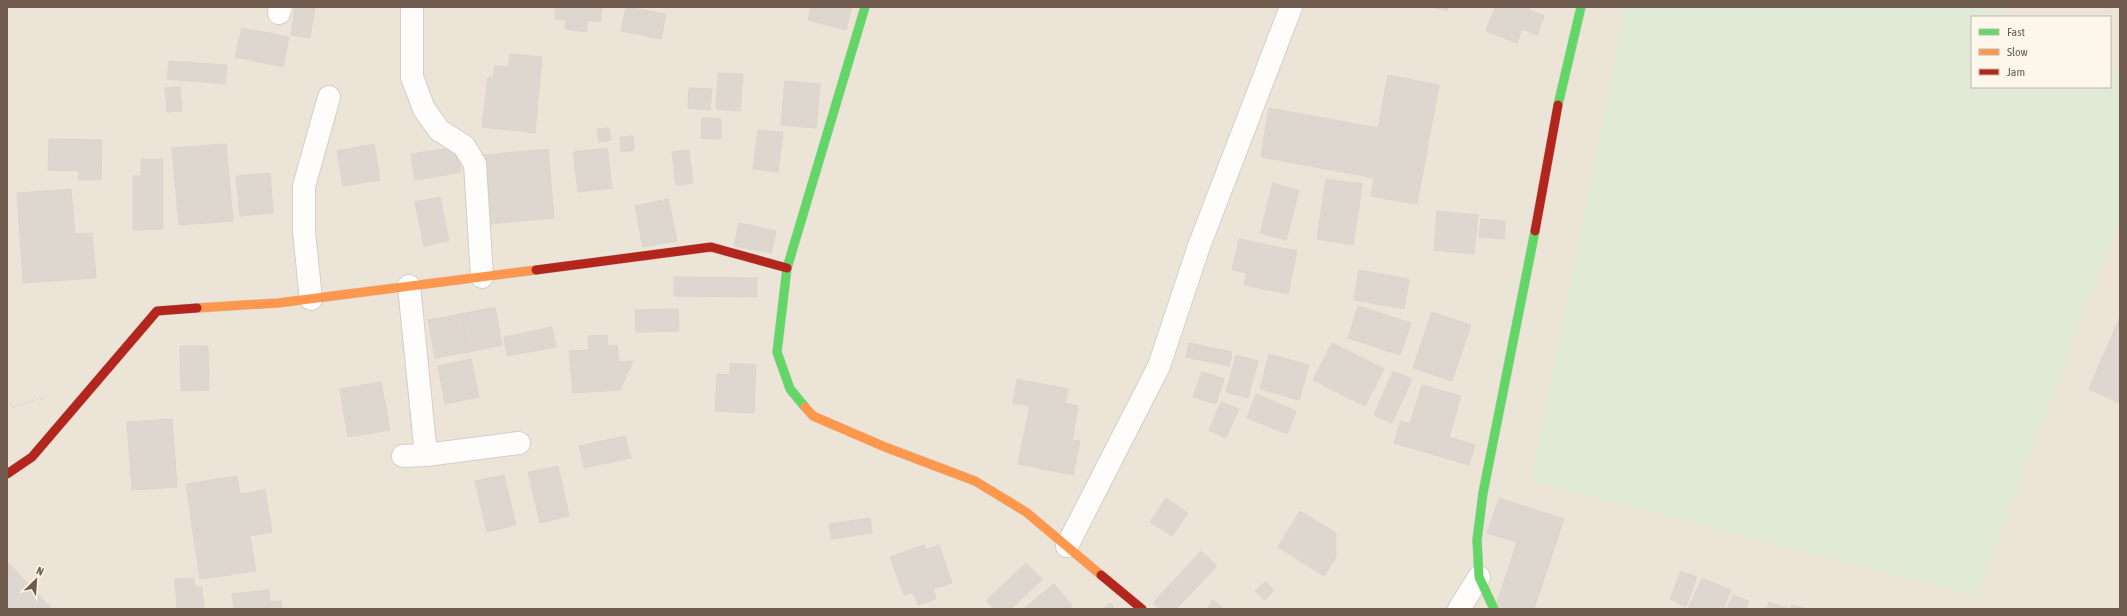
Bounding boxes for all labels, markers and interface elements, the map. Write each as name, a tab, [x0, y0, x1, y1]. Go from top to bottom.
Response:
legend	[1971, 16, 2111, 88]
text: Fast	[2007, 25, 2025, 39]
text: Slow	[2007, 45, 2028, 59]
text: Jam	[2007, 65, 2025, 79]
north arrow	[16, 560, 56, 600]
text: N	[35, 564, 46, 578]

